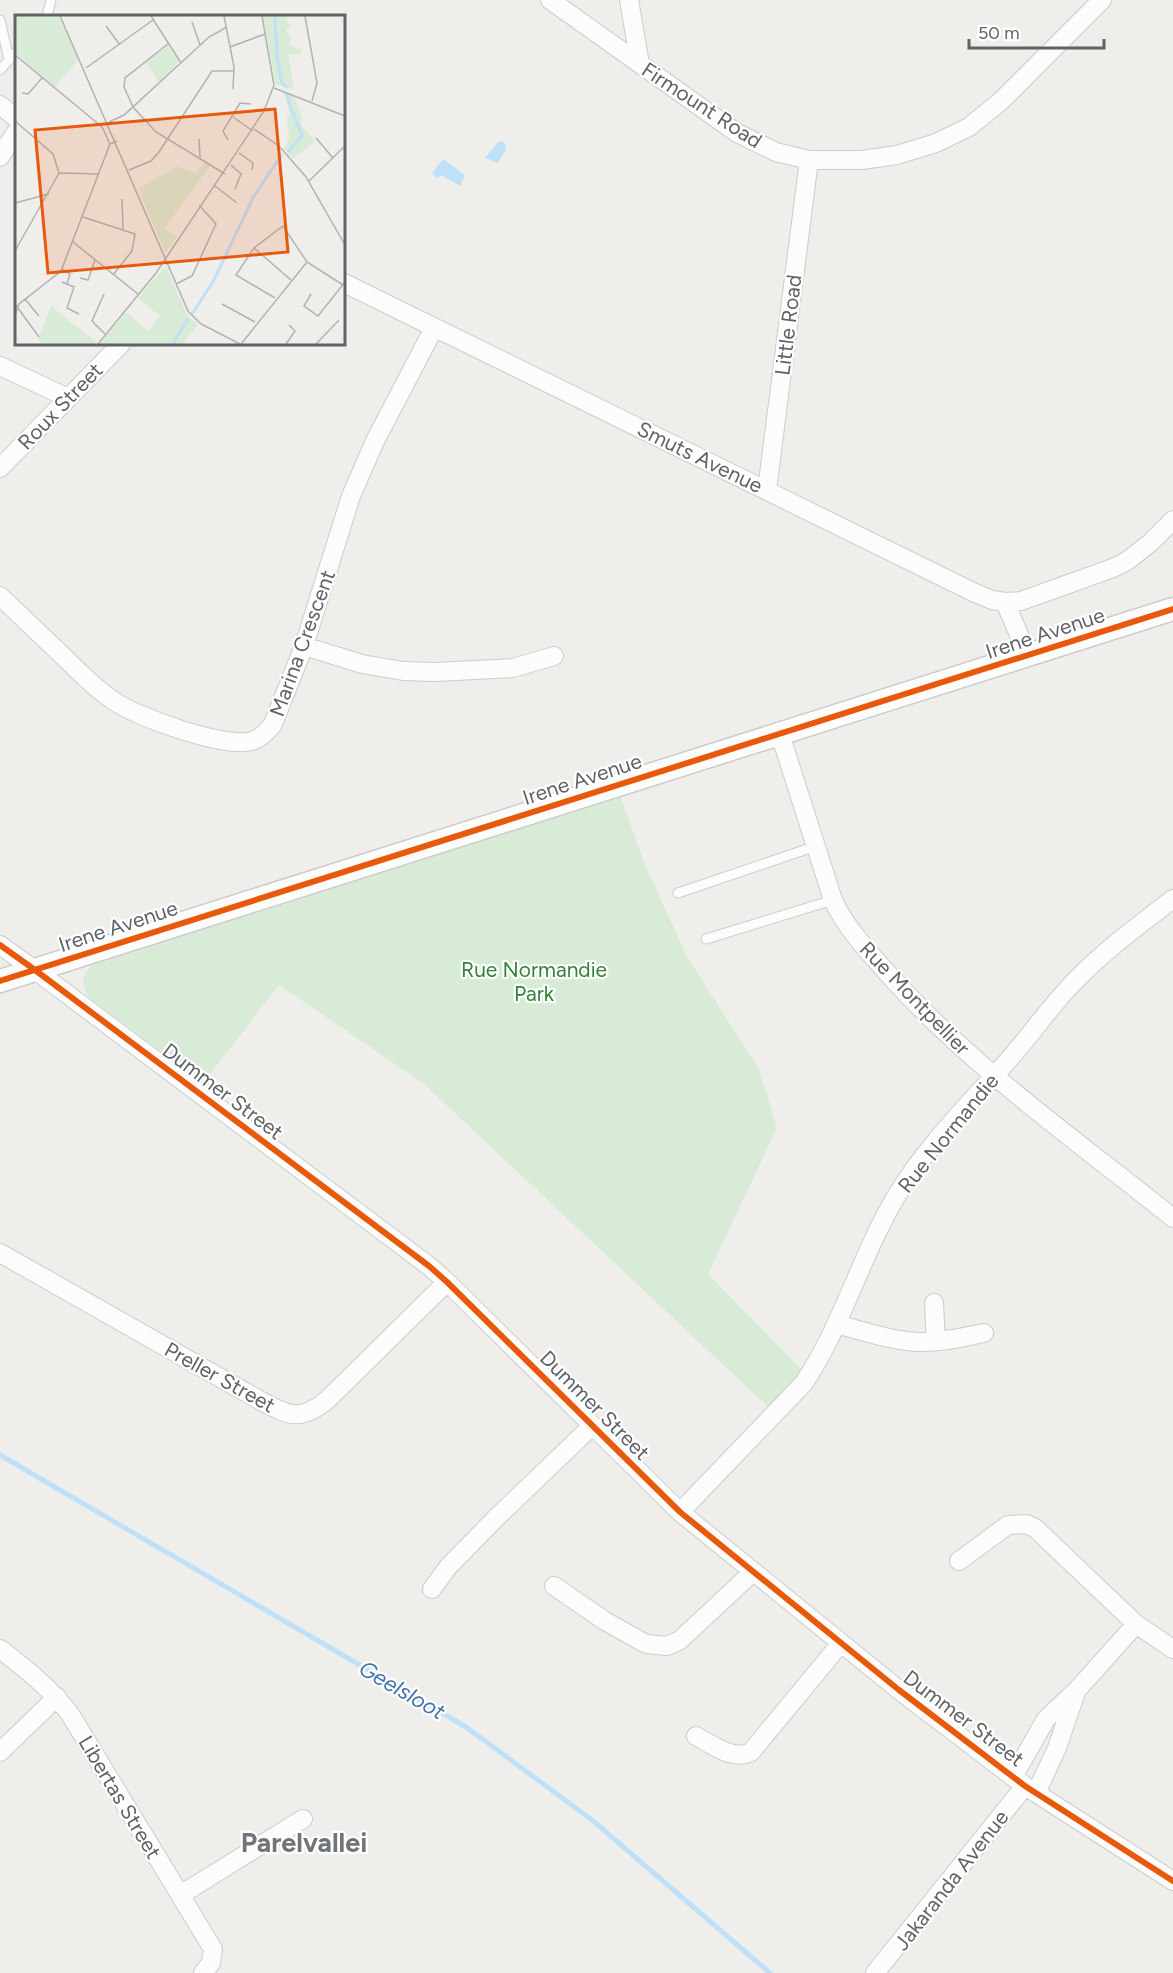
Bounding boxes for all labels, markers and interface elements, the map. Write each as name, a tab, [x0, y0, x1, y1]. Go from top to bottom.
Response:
scale bar	[969, 12, 1104, 50]
inset map	[15, 15, 345, 345]
text: 50 m	[978, 22, 1020, 44]
street label: Firmount Road	[637, 57, 767, 153]
street label: Little Road	[769, 273, 807, 377]
street label: Roux Street	[12, 357, 108, 455]
street label: Smuts Avenue	[633, 416, 767, 498]
street label: Marina Crescent	[264, 566, 340, 720]
street label: Irene Avenue	[982, 602, 1108, 664]
street label: Irene Avenue	[519, 748, 645, 810]
street label: Irene Avenue	[55, 895, 181, 957]
street label: Rue Montpellier	[855, 936, 975, 1060]
park label: Rue Normandie Park	[461, 957, 607, 1006]
street label: Dummer Street	[158, 1038, 288, 1144]
street label: Rue Normandie	[892, 1068, 1004, 1198]
street label: Preller Street	[160, 1336, 280, 1418]
street label: Dummer Street	[535, 1345, 655, 1465]
water label: Geelsloot	[354, 1655, 450, 1726]
street label: Dummer Street	[899, 1665, 1029, 1771]
street label: Libertas Street	[73, 1731, 167, 1863]
street label: Jakaranda Avenue	[889, 1805, 1013, 1955]
district label: Parelvallei	[241, 1826, 367, 1859]

